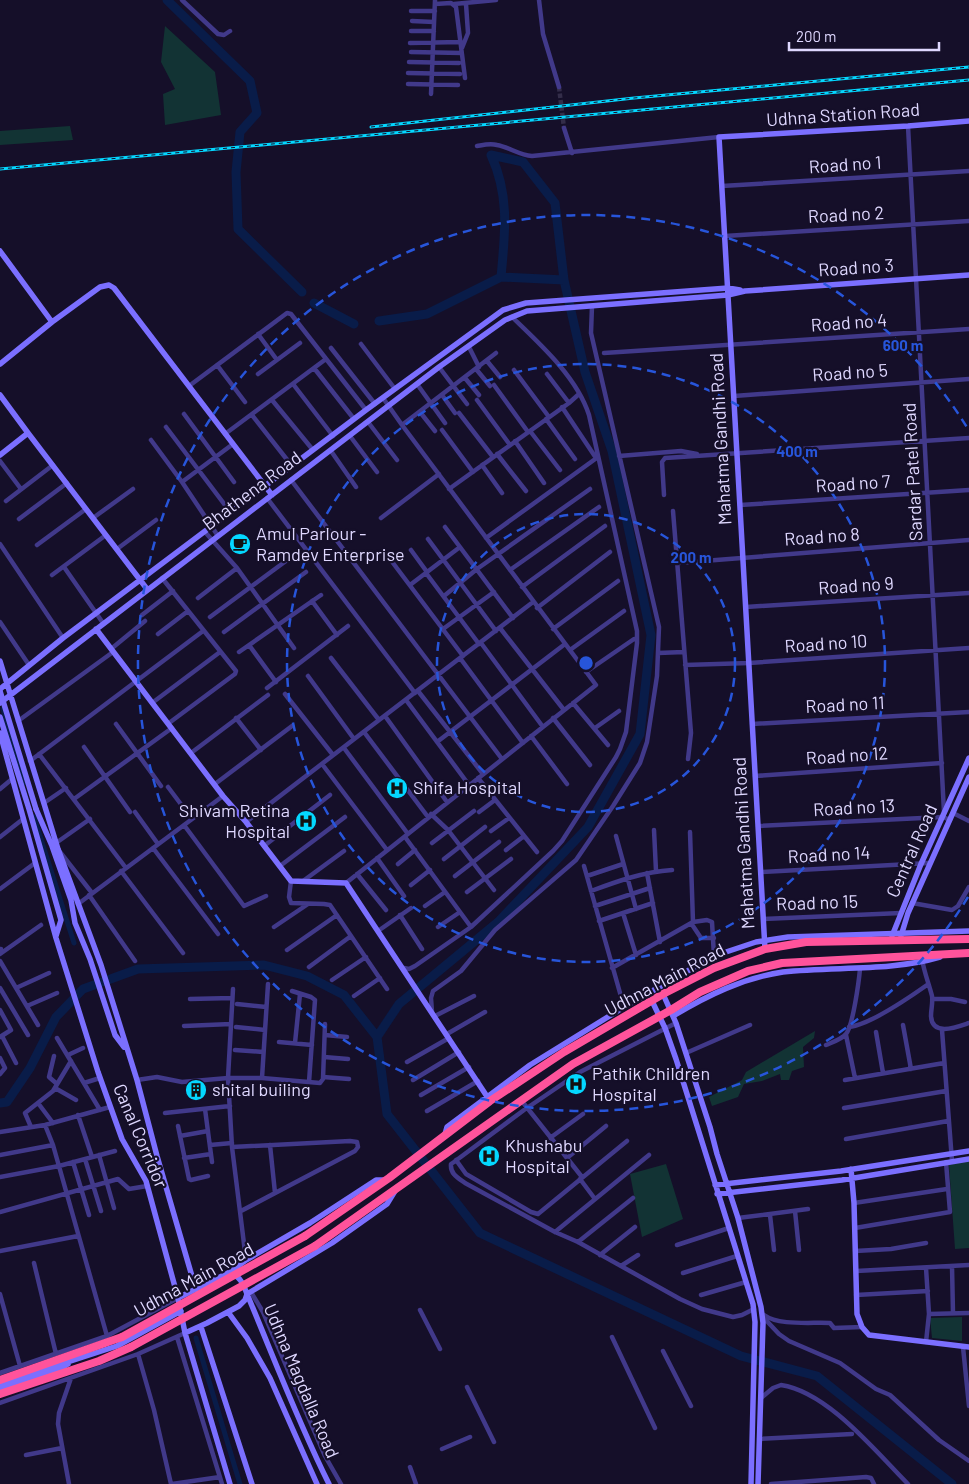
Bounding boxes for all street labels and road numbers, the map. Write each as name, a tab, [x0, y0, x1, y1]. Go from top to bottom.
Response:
street label: Udhna Station Road	[765, 98, 920, 130]
street label: Road no 1	[808, 150, 882, 178]
street label: Road no 2	[807, 201, 884, 227]
street label: Road no 3	[817, 253, 894, 281]
street label: Road no 4	[810, 308, 888, 336]
street label: Mahatma Gandhi Road	[705, 352, 735, 526]
street label: Road no 5	[811, 358, 888, 386]
street label: Sardar Patel Road	[897, 402, 927, 542]
street label: Bhathena Road	[198, 446, 305, 535]
street label: Road no 7	[815, 469, 892, 497]
street label: Road no 8	[783, 522, 860, 550]
street label: Road no 9	[817, 571, 894, 599]
street label: Road no 10	[784, 629, 868, 657]
street label: Road no 11	[805, 691, 885, 717]
street label: Road no 12	[805, 741, 889, 769]
street label: Mahatma Gandhi Road	[728, 756, 758, 930]
street label: Road no 13	[812, 794, 895, 820]
street label: Central Road	[881, 800, 941, 901]
street label: Road no 14	[787, 841, 871, 867]
street label: Road no 15	[776, 890, 858, 914]
street label: Udhna Main Road	[600, 938, 729, 1020]
street label: Canal Corridor	[109, 1080, 173, 1192]
street label: Udhna Main Road	[130, 1237, 257, 1321]
street label: Udhna Magdalla Road	[260, 1300, 344, 1461]

